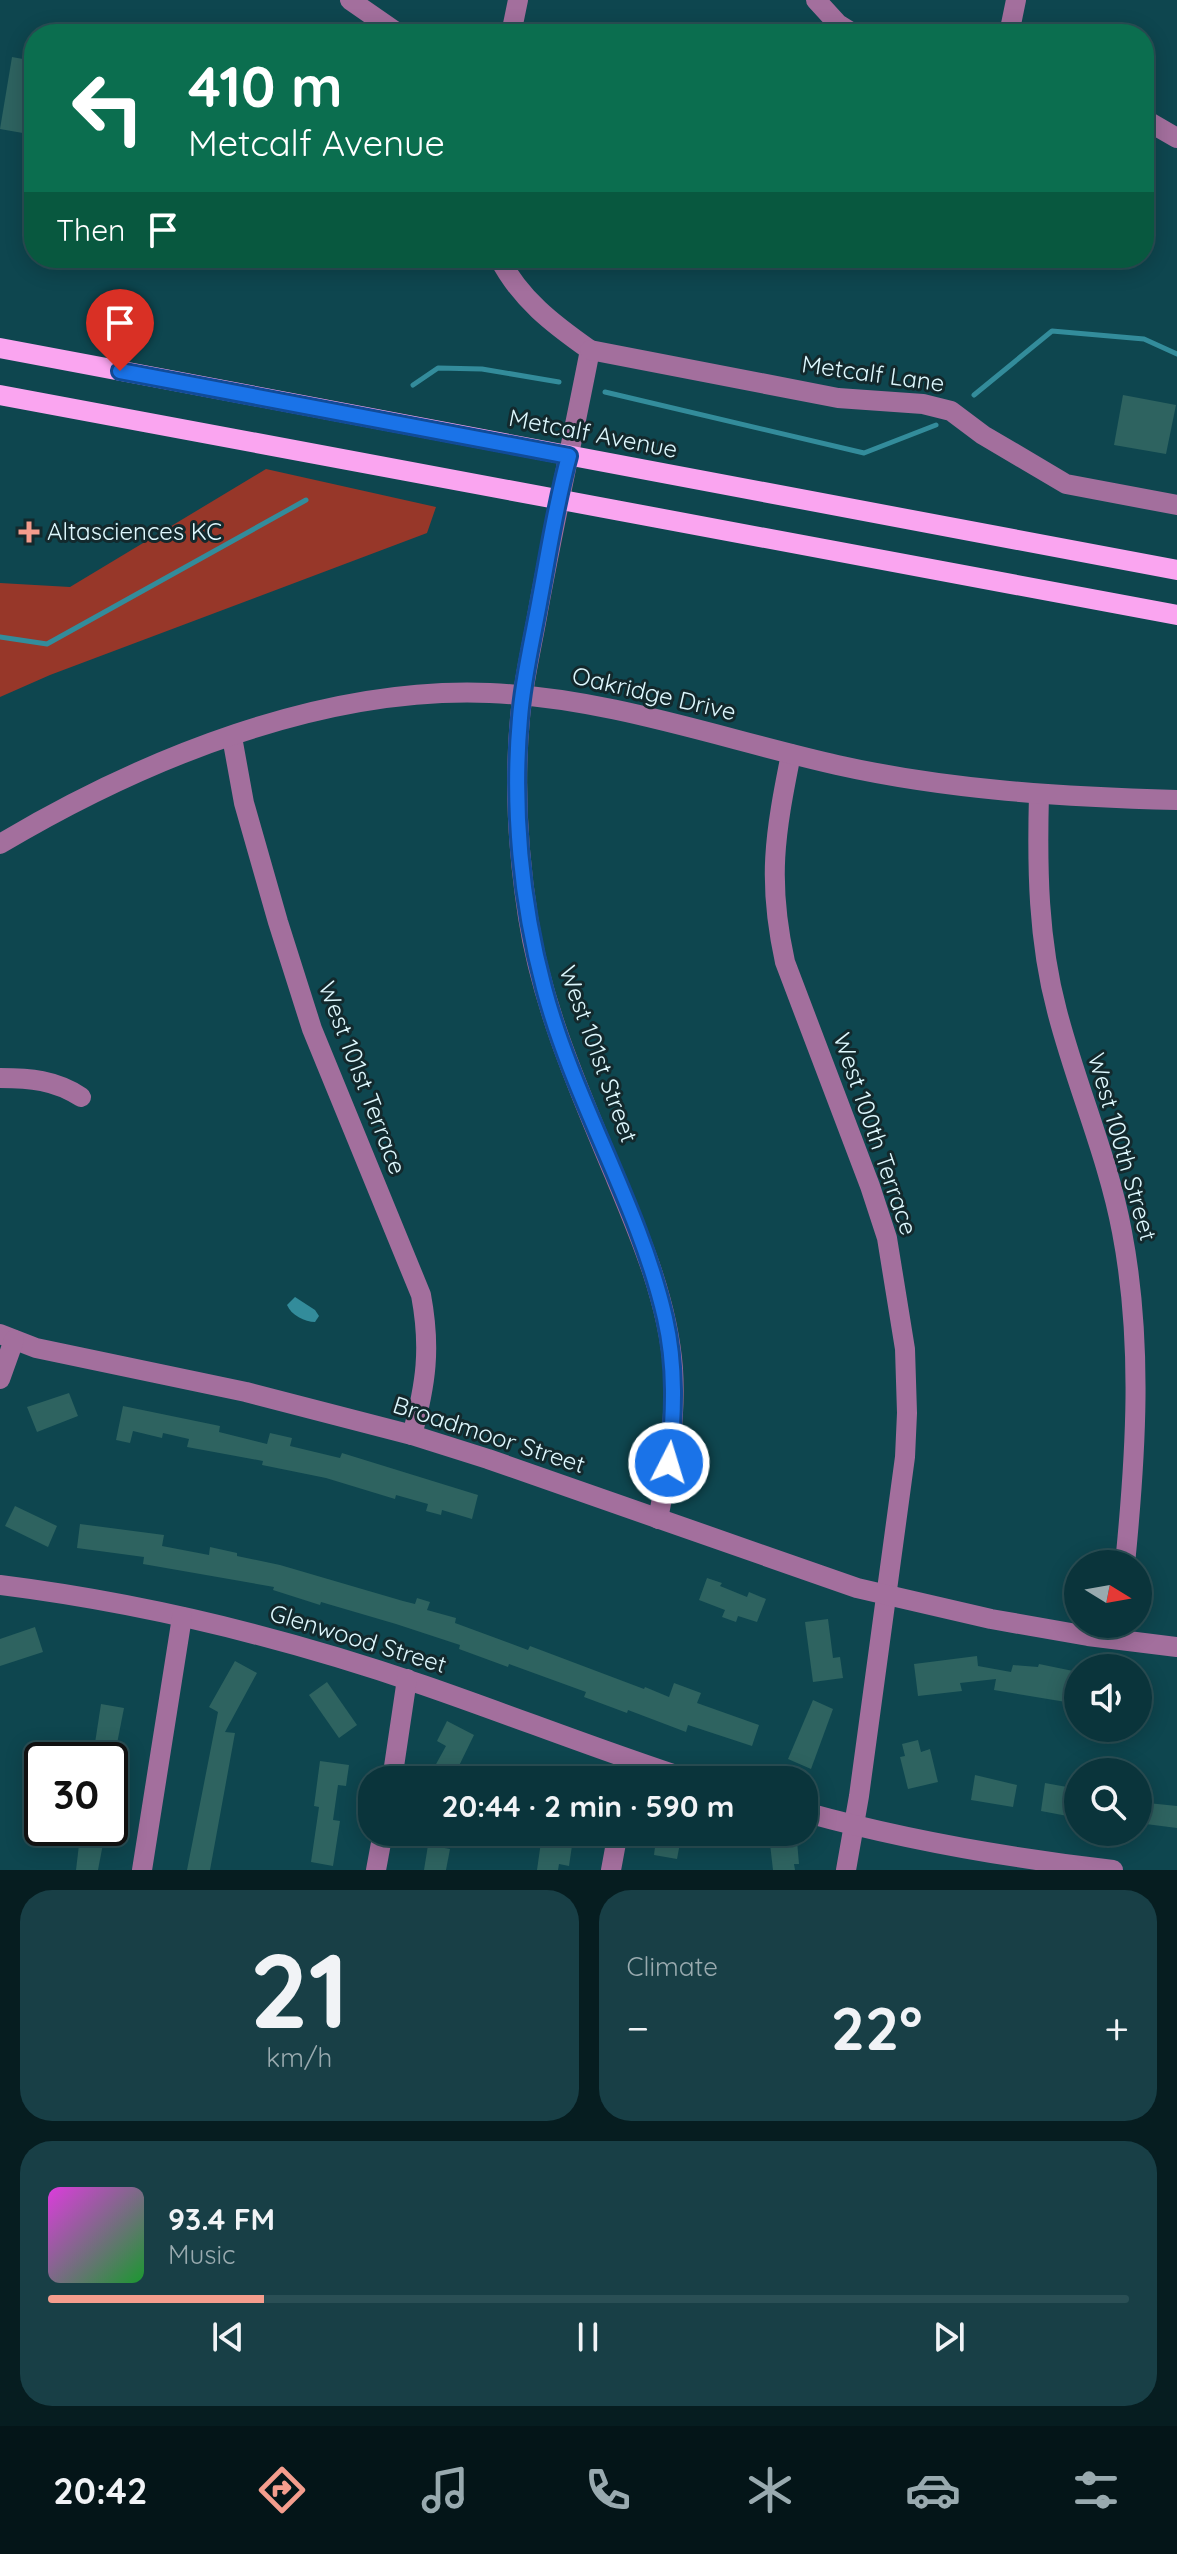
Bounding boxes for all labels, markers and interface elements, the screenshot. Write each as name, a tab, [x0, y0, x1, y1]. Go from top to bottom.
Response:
text: 410 m	[188, 51, 343, 121]
icon: left	[56, 56, 160, 160]
text: Metcalf Avenue	[188, 120, 445, 165]
icon: arrive	[141, 208, 185, 252]
text: Then	[56, 211, 125, 249]
pin	[86, 289, 154, 371]
icon: arrive	[98, 301, 142, 345]
street label: Metcalf Lane	[800, 348, 946, 398]
street label: Metcalf Avenue	[506, 402, 680, 464]
place label: Altasciences KC	[47, 516, 222, 546]
marker: Altasciences KC	[18, 521, 40, 543]
street label: Oakridge Drive	[569, 660, 739, 726]
street label: West 101st Street	[553, 961, 645, 1146]
street label: West 101st Terrace	[312, 977, 414, 1178]
street label: West 100th Terrace	[827, 1029, 925, 1239]
street label: West 100th Street	[1082, 1049, 1164, 1244]
street label: Broadmoor Street	[389, 1389, 589, 1479]
position arrow	[627, 1421, 711, 1505]
north arrow	[1064, 1550, 1152, 1638]
map controls	[1064, 1550, 1152, 1846]
street label: Glenwood Street	[266, 1597, 450, 1679]
button: sound	[1064, 1654, 1152, 1742]
speed limit sign: 30	[24, 1742, 128, 1846]
button: search	[1064, 1758, 1152, 1846]
text: 20:44 · 2 min · 590 m	[442, 1787, 734, 1825]
text: 21	[249, 1924, 349, 2054]
text: Climate	[627, 1950, 718, 1983]
text: 22°	[831, 1990, 923, 2065]
text: −	[627, 2000, 649, 2055]
text: +	[1104, 2000, 1129, 2055]
text: km/h	[266, 2041, 332, 2074]
text: 93.4 FM	[168, 2200, 275, 2238]
text: Music	[168, 2238, 236, 2271]
icon: previous	[206, 2315, 250, 2359]
icon: pause	[566, 2315, 610, 2359]
icon: next	[927, 2315, 971, 2359]
icon: directions	[254, 2462, 310, 2518]
icon: music	[417, 2462, 473, 2518]
icon: phone	[580, 2462, 636, 2518]
icon: climate	[742, 2462, 798, 2518]
icon: car	[905, 2462, 961, 2518]
icon: filters	[1068, 2462, 1124, 2518]
text: 20:42	[53, 2468, 147, 2513]

